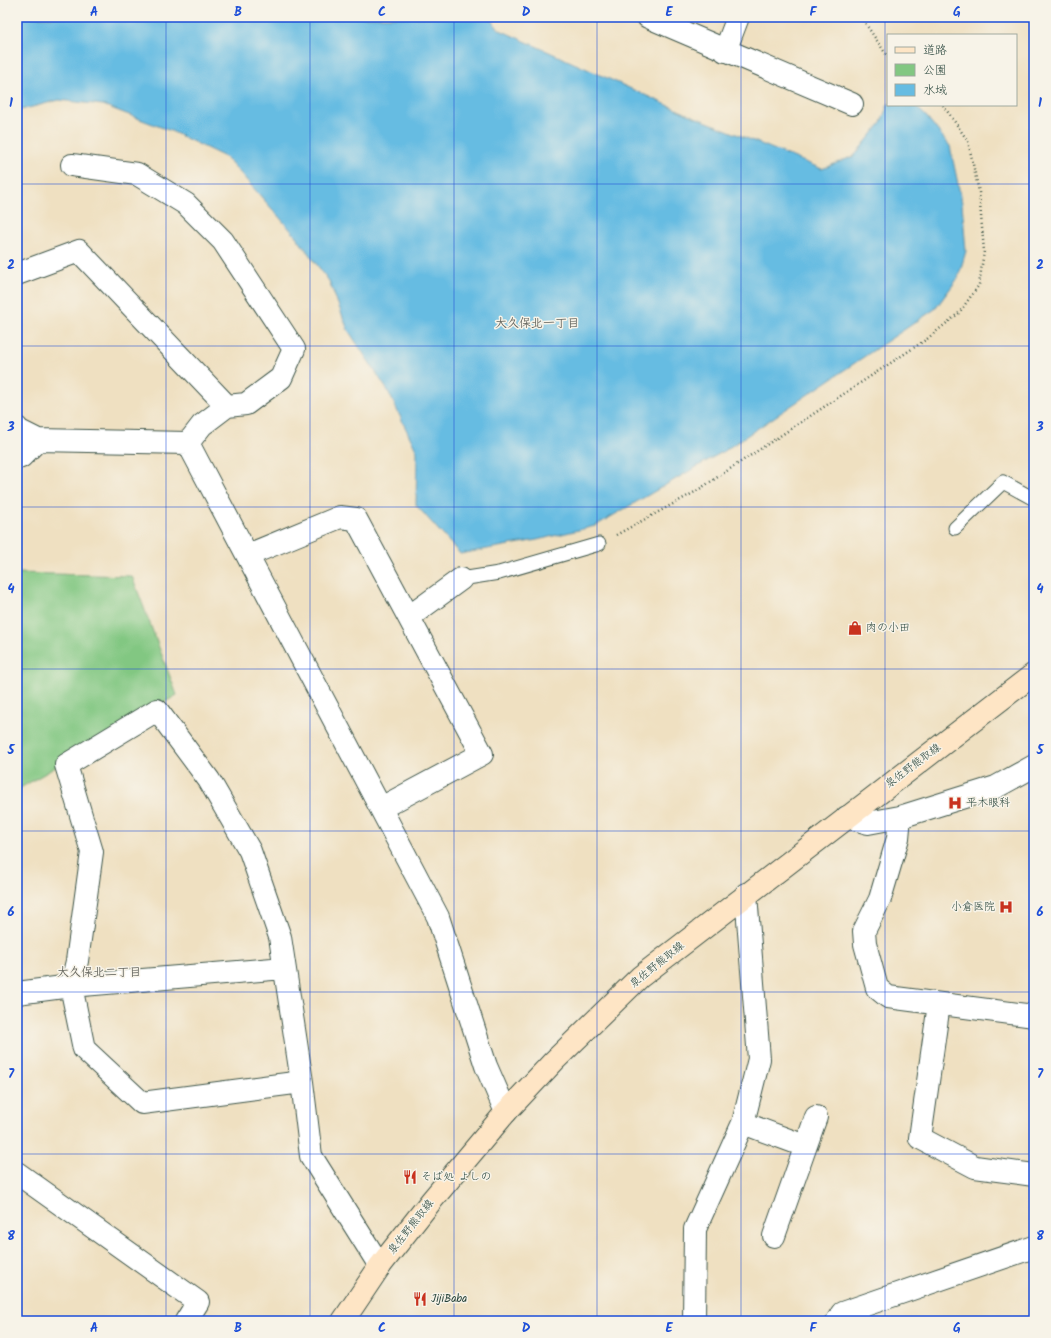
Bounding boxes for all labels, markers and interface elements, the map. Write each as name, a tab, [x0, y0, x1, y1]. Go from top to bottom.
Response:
text: A	[90, 2, 98, 23]
text: B	[234, 2, 242, 23]
text: C	[378, 2, 386, 23]
text: D	[522, 2, 531, 23]
text: E	[665, 2, 673, 23]
text: F	[809, 2, 817, 23]
text: G	[953, 2, 961, 23]
legend	[887, 34, 1017, 106]
text: 道路	[923, 41, 947, 60]
text: 公園	[923, 61, 947, 80]
text: 水域	[923, 81, 947, 100]
text: 1	[9, 93, 13, 114]
text: 1	[1038, 93, 1042, 114]
text: 2	[7, 255, 15, 276]
text: 2	[1036, 255, 1044, 276]
district label: 大久保北一丁目	[495, 314, 579, 333]
text: 3	[6, 417, 15, 438]
text: 3	[1035, 417, 1044, 438]
text: 4	[7, 579, 15, 600]
text: 4	[1036, 579, 1044, 600]
place label: 肉の小田	[866, 619, 910, 637]
shop icon: 肉の小田	[847, 620, 863, 636]
street label: 泉佐野熊取線	[881, 739, 945, 793]
text: 5	[7, 740, 16, 761]
text: 5	[1036, 740, 1045, 761]
place label: 平木眼科	[966, 794, 1010, 812]
hospital icon: 平木眼科	[947, 795, 963, 811]
place label: 小倉医院	[951, 898, 995, 916]
hospital icon: 小倉医院	[998, 899, 1014, 915]
text: 6	[7, 902, 15, 923]
text: 6	[1036, 902, 1044, 923]
street label: 泉佐野熊取線	[626, 937, 688, 993]
district label: 大久保北二丁目	[57, 963, 141, 982]
text: 7	[8, 1064, 15, 1085]
text: 7	[1037, 1064, 1044, 1085]
place label: そば処 よしの	[421, 1168, 491, 1186]
restaurant icon: そば処 よしの	[402, 1169, 418, 1185]
street label: 泉佐野熊取線	[384, 1195, 438, 1259]
text: 8	[7, 1226, 15, 1247]
text: 8	[1036, 1226, 1044, 1247]
place label: JijiBaba	[431, 1290, 467, 1308]
restaurant icon: JijiBaba	[412, 1291, 428, 1307]
text: A	[90, 1318, 98, 1338]
text: B	[234, 1318, 242, 1338]
text: C	[378, 1318, 386, 1338]
text: D	[522, 1318, 531, 1338]
text: E	[665, 1318, 673, 1338]
text: F	[809, 1318, 817, 1338]
text: G	[953, 1318, 961, 1338]

